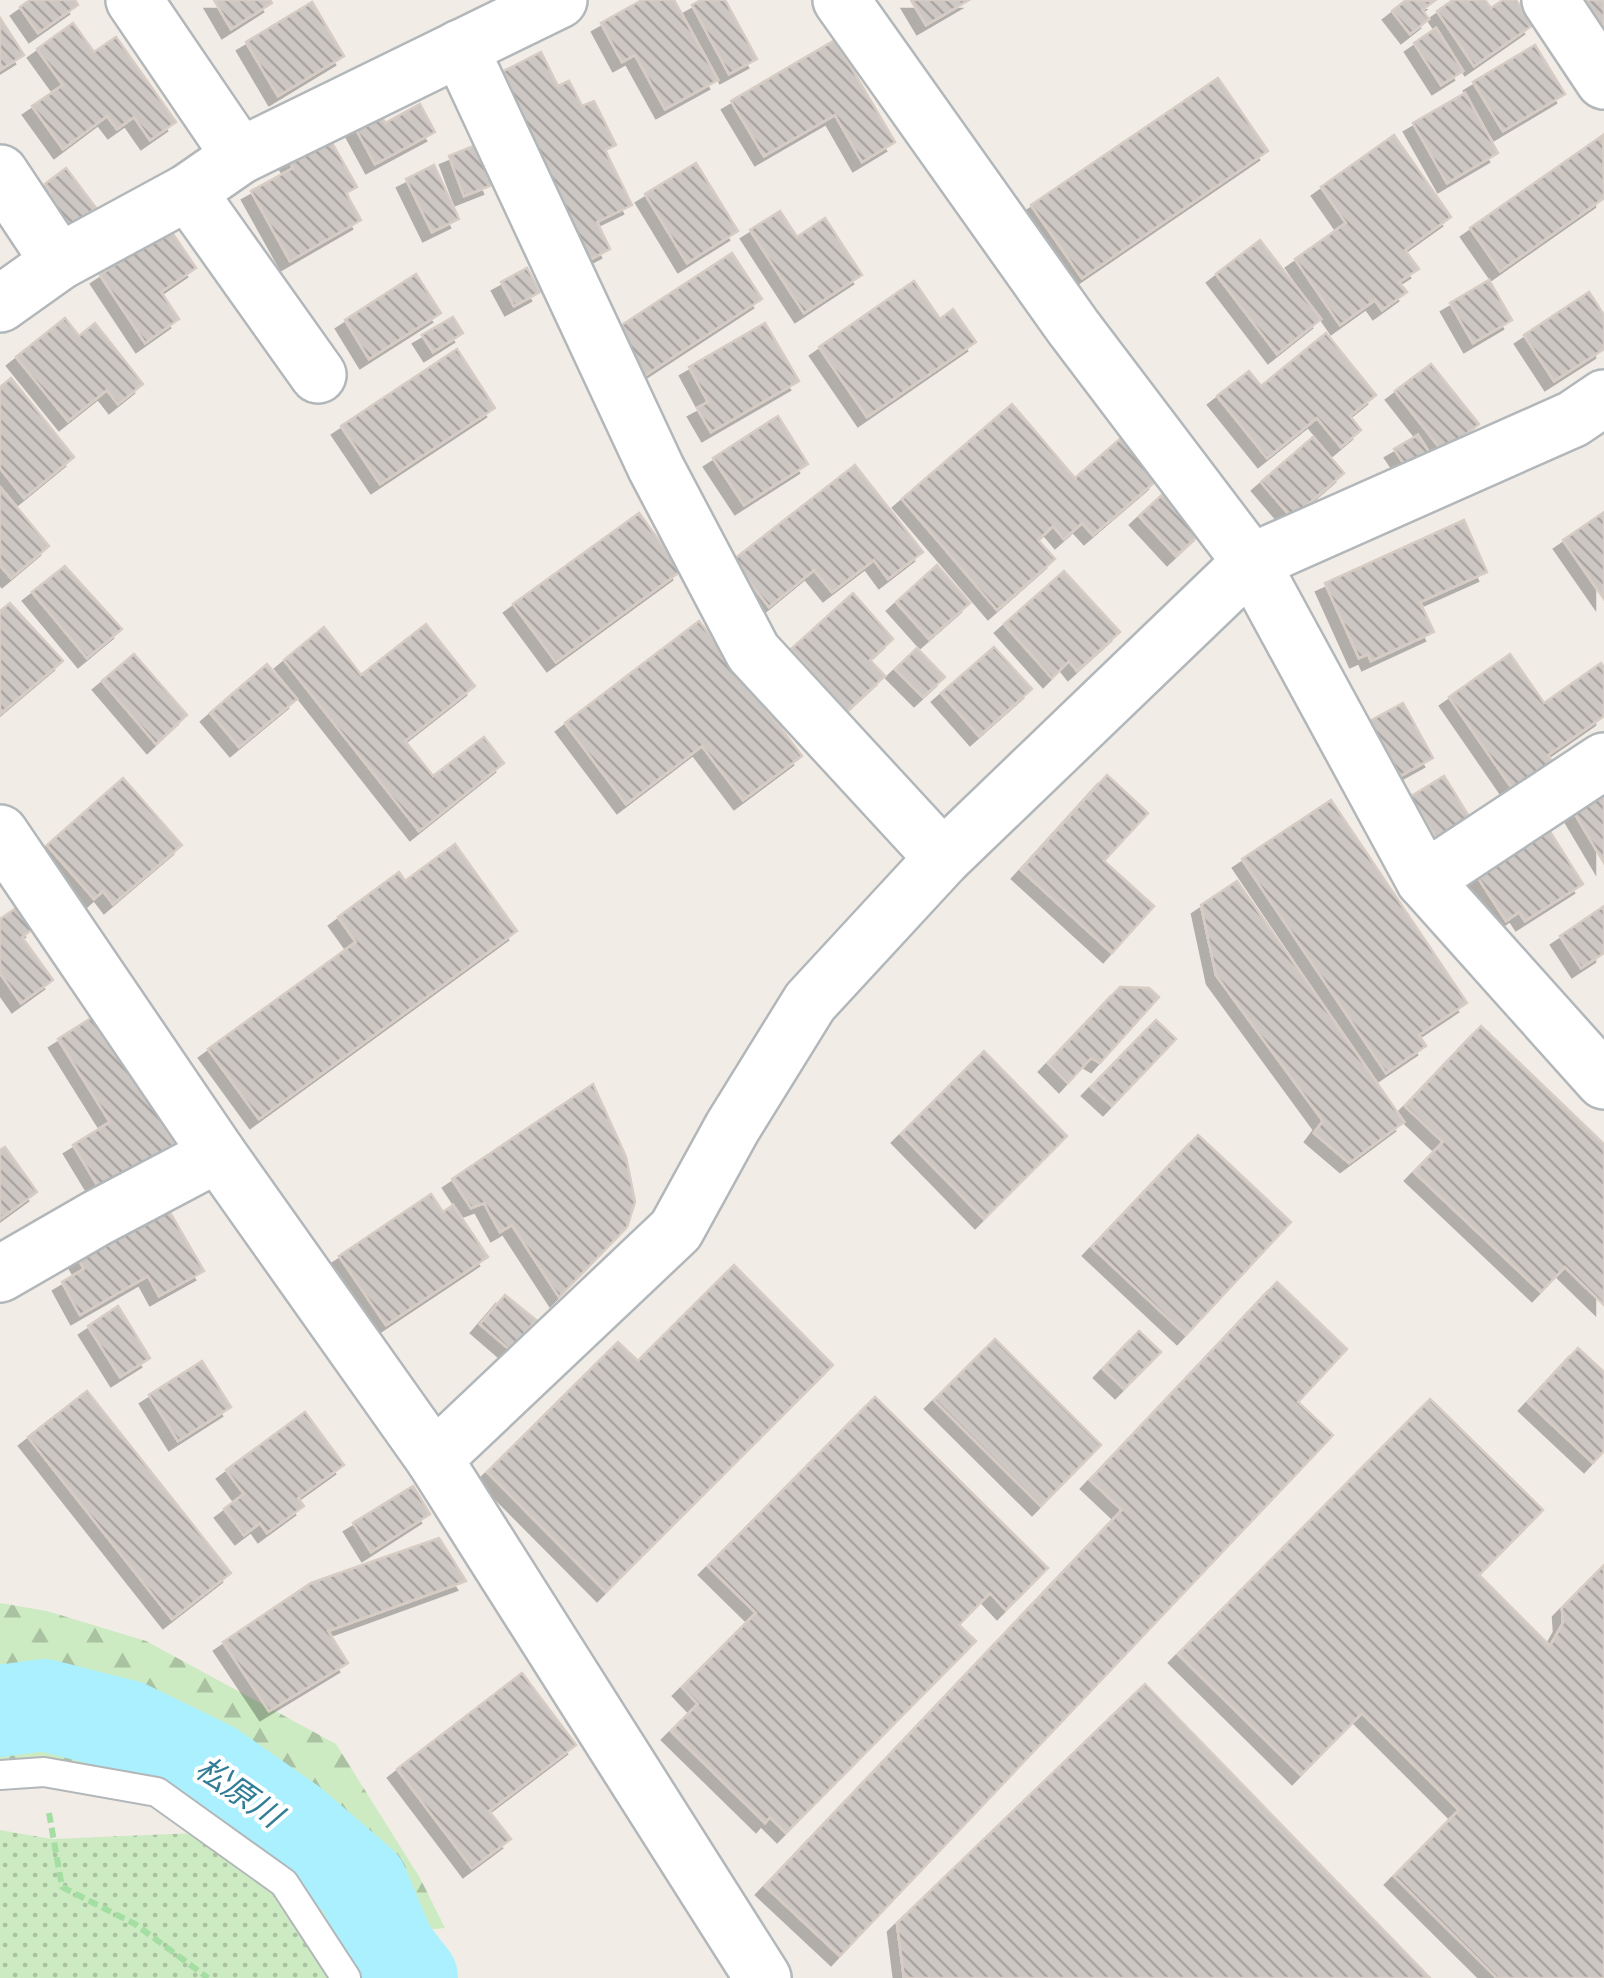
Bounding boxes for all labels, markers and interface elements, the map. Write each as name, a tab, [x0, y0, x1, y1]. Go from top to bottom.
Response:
water label: 松原川	[189, 1749, 292, 1837]

